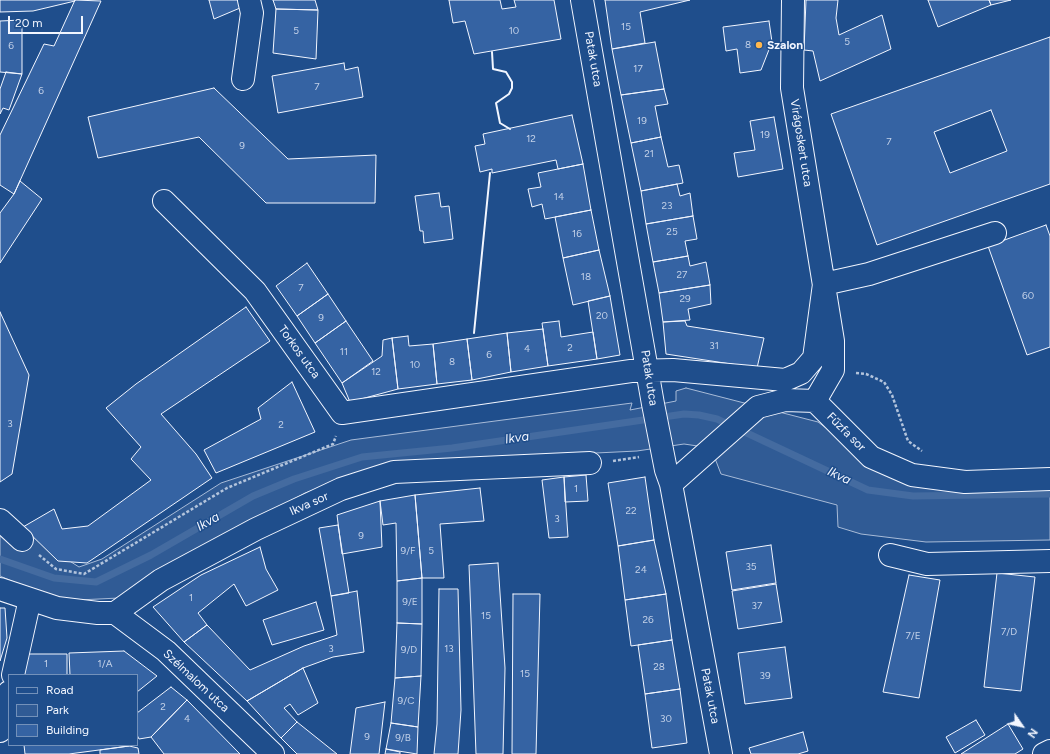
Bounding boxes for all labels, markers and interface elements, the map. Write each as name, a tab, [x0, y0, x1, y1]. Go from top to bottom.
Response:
scale bar	[10, 8, 85, 34]
text: 20 m	[15, 16, 43, 30]
house number: 15	[621, 21, 631, 33]
house number: 5	[293, 25, 299, 37]
house number: 10	[509, 25, 519, 37]
street label: Patak utca	[581, 30, 605, 88]
house number: 5	[844, 36, 850, 48]
place label: Szalon	[767, 38, 803, 52]
house number: 8	[745, 39, 751, 51]
house number: 6	[8, 40, 14, 52]
marker: Szalon	[754, 40, 764, 50]
house number: 17	[633, 63, 643, 75]
house number: 7	[314, 81, 320, 93]
house number: 6	[38, 85, 44, 97]
street label: Virágoskert utca	[787, 98, 815, 188]
house number: 19	[637, 115, 647, 127]
house number: 19	[760, 129, 770, 141]
house number: 12	[526, 133, 536, 145]
house number: 7	[886, 136, 892, 148]
house number: 9	[239, 140, 245, 152]
house number: 21	[644, 148, 654, 160]
house number: 14	[554, 191, 564, 203]
house number: 23	[661, 200, 673, 212]
house number: 25	[666, 226, 678, 238]
house number: 16	[572, 228, 582, 240]
house number: 27	[677, 269, 687, 281]
house number: 18	[581, 271, 591, 283]
house number: 7	[298, 282, 304, 294]
house number: 60	[1022, 290, 1034, 302]
house number: 29	[679, 293, 691, 305]
house number: 20	[596, 310, 608, 322]
house number: 9	[318, 312, 324, 324]
street label: Torkos utca	[275, 323, 323, 381]
house number: 31	[709, 340, 719, 352]
house number: 2	[567, 342, 573, 354]
house number: 4	[524, 343, 530, 355]
house number: 11	[340, 346, 348, 358]
house number: 6	[486, 349, 492, 361]
street label: Patak utca	[637, 349, 661, 407]
house number: 8	[449, 356, 455, 368]
house number: 10	[410, 359, 420, 371]
house number: 12	[371, 366, 381, 378]
street label: Fűzfa sor	[824, 410, 868, 454]
house number: 3	[7, 418, 13, 430]
house number: 2	[278, 419, 284, 431]
water label: Ikva	[504, 429, 530, 447]
water label: Ikva	[825, 464, 853, 488]
house number: 1	[574, 483, 578, 495]
street label: Ikva sor	[287, 489, 331, 519]
house number: 22	[625, 505, 637, 517]
water label: Ikva	[194, 509, 222, 535]
house number: 3	[554, 513, 560, 525]
house number: 9	[358, 530, 364, 542]
house number: 9/F	[401, 545, 415, 557]
house number: 5	[428, 545, 434, 557]
house number: 35	[745, 561, 757, 573]
house number: 24	[635, 564, 647, 576]
house number: 1	[189, 592, 193, 604]
house number: 9/E	[402, 596, 418, 608]
house number: 37	[752, 600, 762, 612]
house number: 15	[481, 610, 491, 622]
house number: 26	[642, 614, 654, 626]
house number: 7/D	[1001, 626, 1017, 638]
house number: 7/E	[905, 630, 921, 642]
house number: 3	[328, 643, 334, 655]
house number: 13	[444, 643, 454, 655]
house number: 9/D	[401, 644, 417, 656]
street label: Szélmalom utca	[160, 647, 232, 715]
house number: 1	[44, 658, 48, 670]
house number: 1/A	[98, 658, 112, 670]
house number: 28	[653, 661, 665, 673]
street label: Patak utca	[698, 667, 722, 725]
house number: 15	[520, 668, 530, 680]
house number: 39	[759, 670, 771, 682]
legend	[8, 674, 138, 746]
text: Road	[46, 683, 74, 697]
house number: 9/C	[398, 695, 414, 707]
house number: 2	[160, 701, 166, 713]
text: Park	[46, 703, 69, 717]
north arrow	[1002, 706, 1042, 746]
house number: 4	[184, 713, 190, 725]
house number: 30	[660, 713, 672, 725]
text: Building	[46, 723, 89, 737]
text: N	[1025, 726, 1040, 740]
house number: 9	[364, 731, 370, 743]
house number: 9/B	[395, 732, 411, 744]

